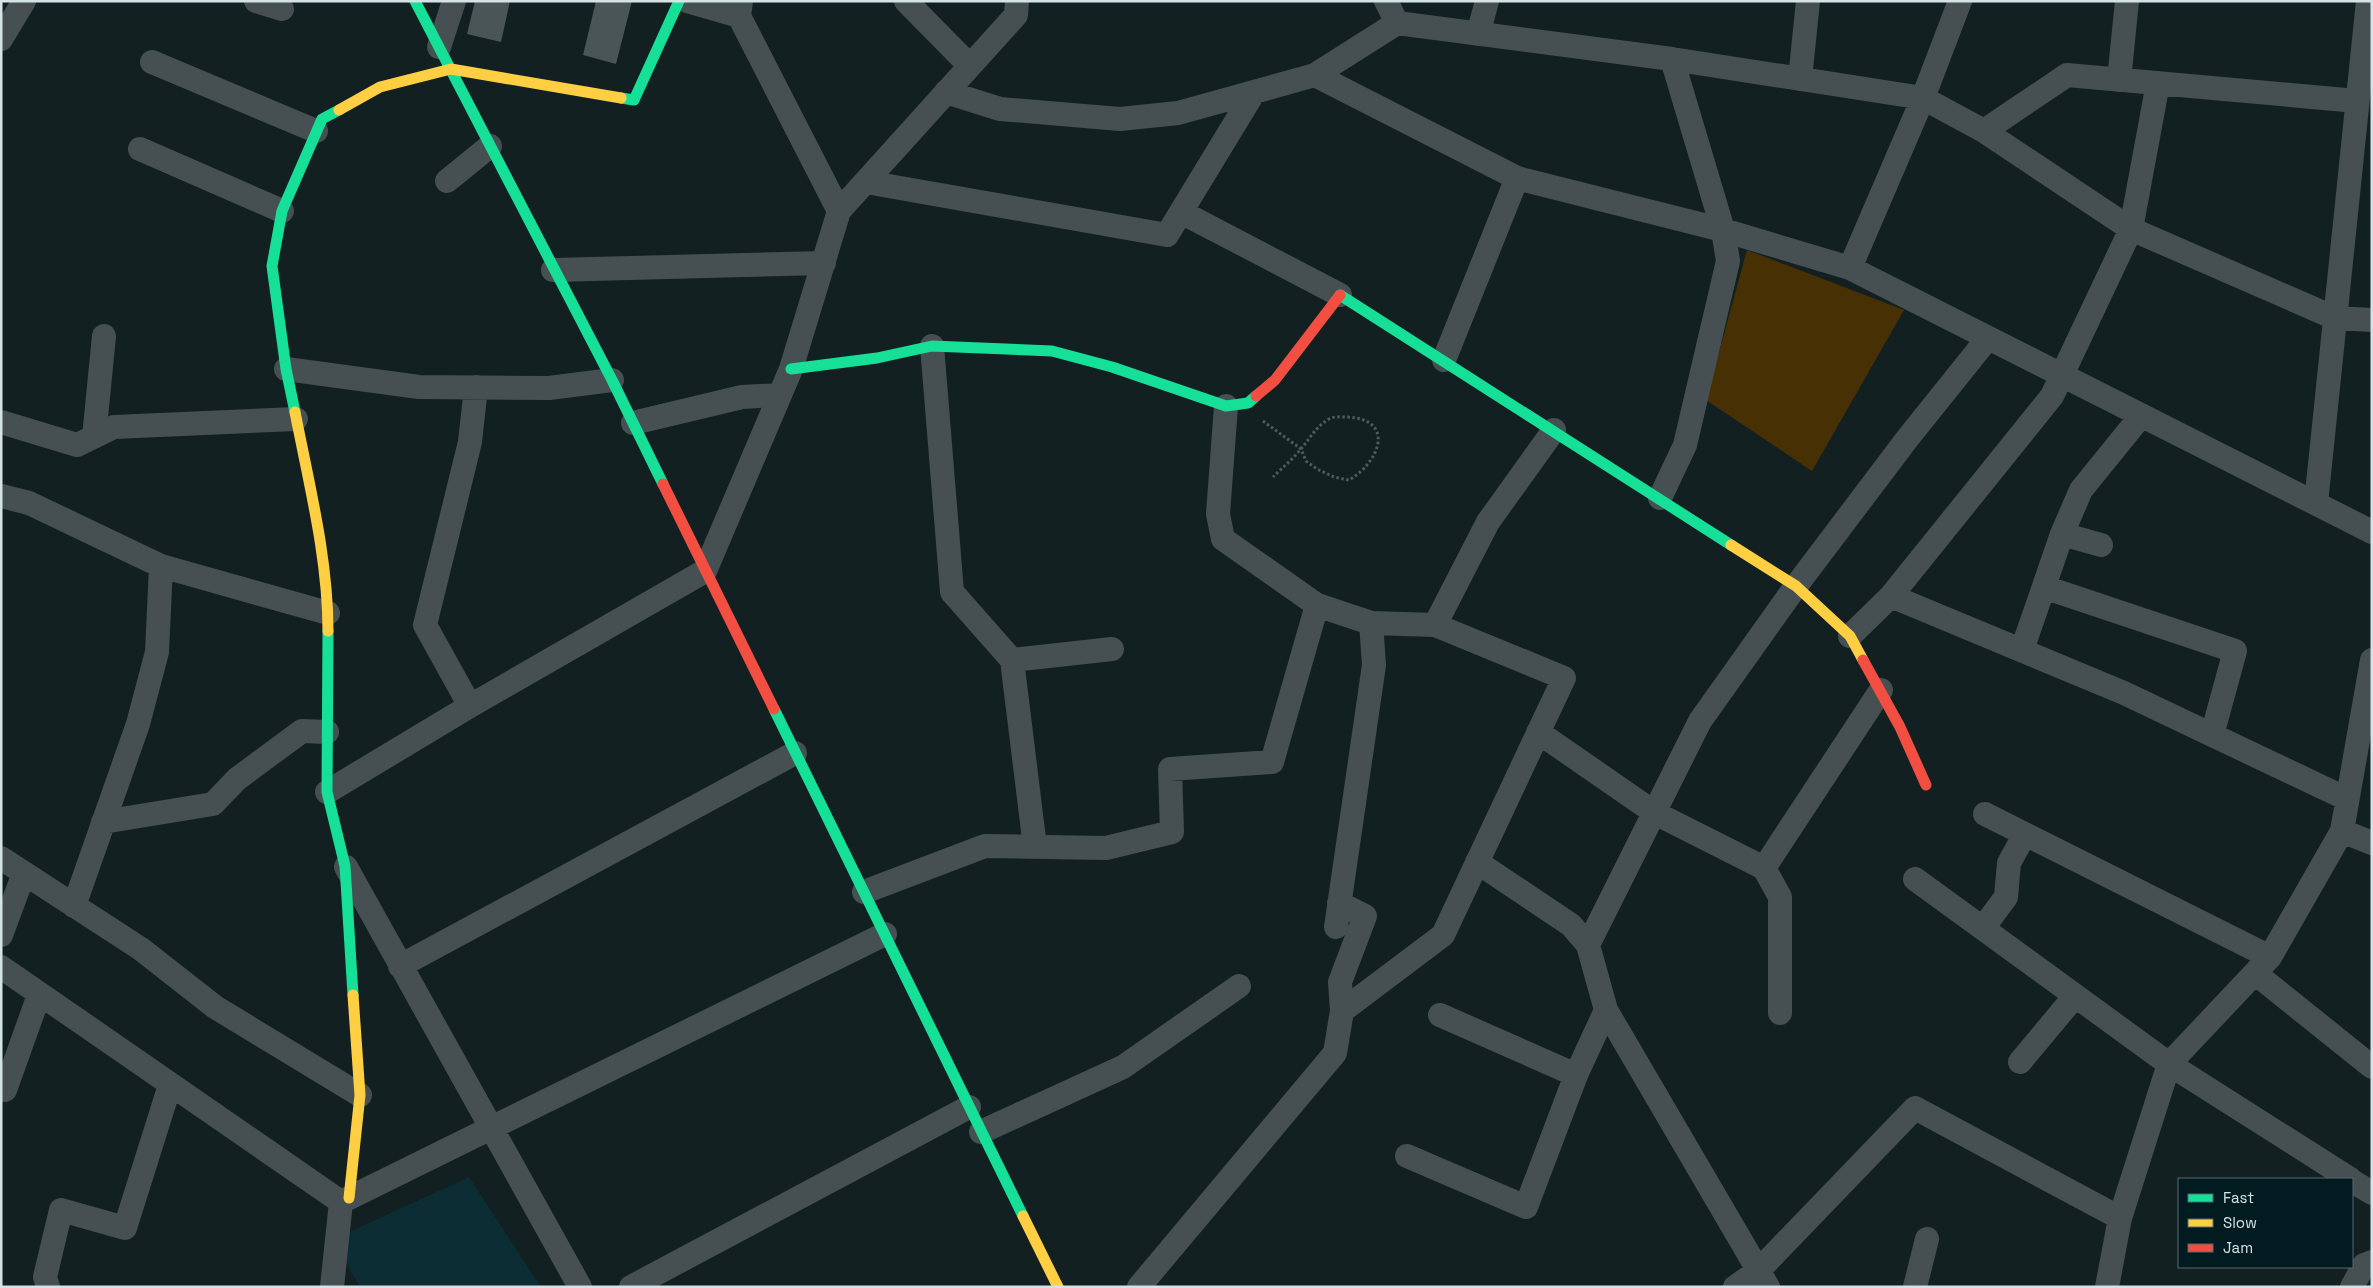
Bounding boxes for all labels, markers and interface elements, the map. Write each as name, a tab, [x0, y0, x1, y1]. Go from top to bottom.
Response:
legend	[2178, 1178, 2353, 1268]
text: Fast	[2223, 1188, 2254, 1207]
text: Slow	[2223, 1213, 2257, 1232]
text: Jam	[2223, 1238, 2253, 1257]

